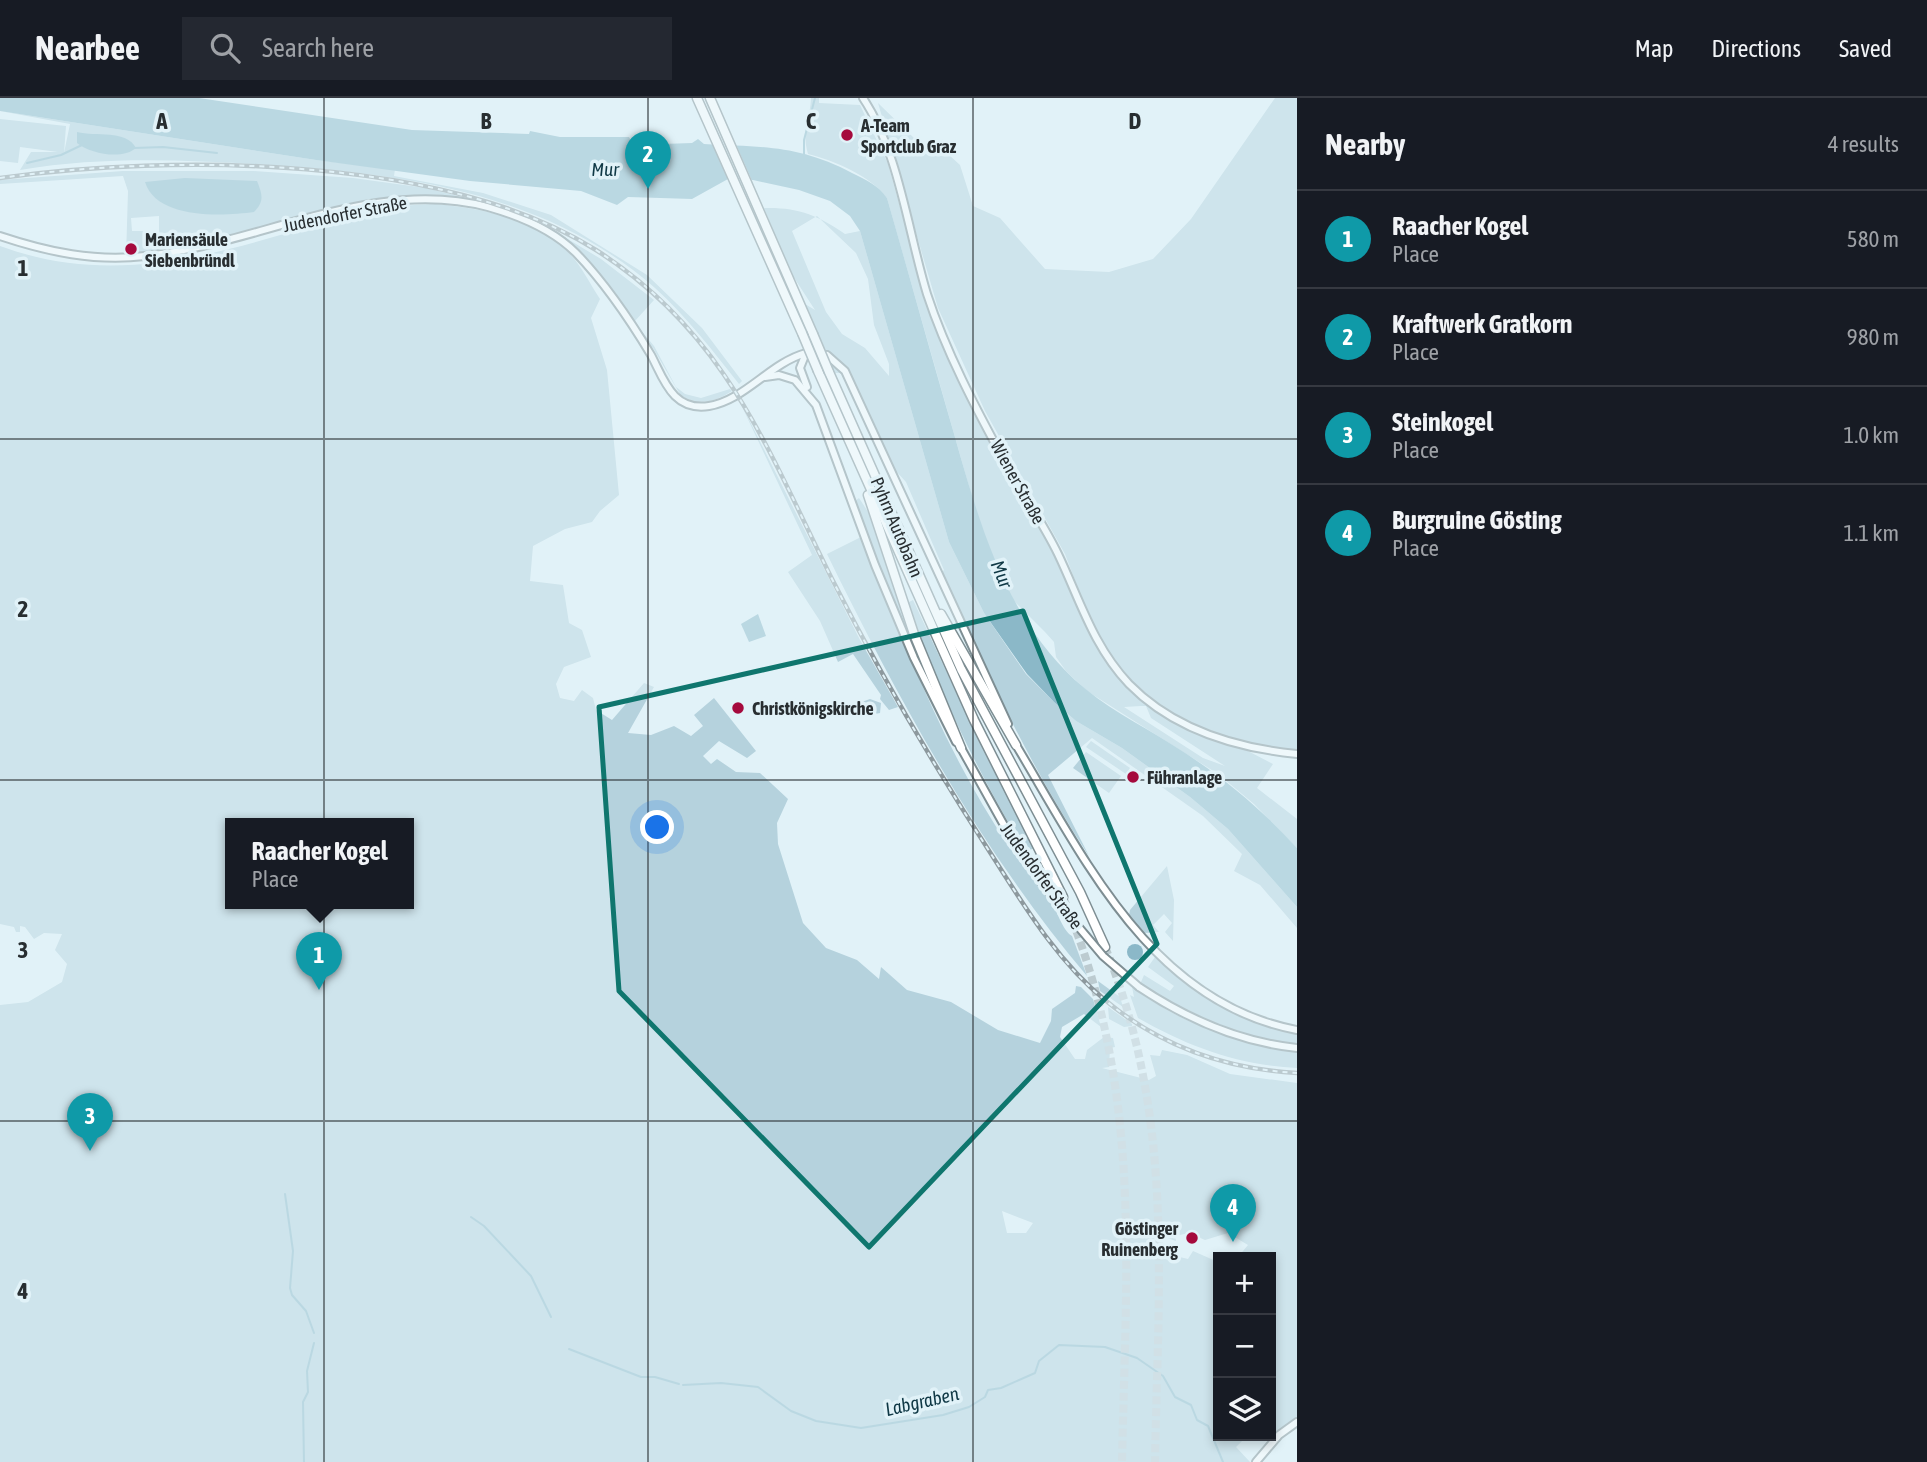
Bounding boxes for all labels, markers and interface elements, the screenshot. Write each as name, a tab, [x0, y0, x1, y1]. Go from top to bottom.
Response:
search box	[182, 17, 672, 80]
text: Nearbee	[35, 29, 140, 67]
icon: search	[206, 29, 244, 67]
text: Search here	[262, 33, 374, 63]
text: Map	[1635, 35, 1673, 62]
text: Directions	[1711, 35, 1801, 62]
text: Saved	[1839, 35, 1892, 62]
text: A	[155, 108, 168, 134]
text: B	[481, 108, 492, 134]
text: C	[806, 108, 817, 134]
text: D	[1129, 108, 1142, 134]
place label: A-Team Sportclub Graz	[860, 115, 957, 157]
marker: A-Team Sportclub Graz	[839, 127, 855, 143]
text: Nearby	[1325, 127, 1405, 161]
pin: 2	[625, 131, 671, 189]
text: 4 results	[1828, 131, 1899, 157]
water label: Mur	[591, 158, 620, 180]
street label: Judendorfer Straße	[281, 192, 409, 236]
text: Raacher Kogel	[1392, 211, 1528, 241]
text: 1	[1343, 226, 1353, 252]
text: 580 m	[1847, 226, 1899, 252]
place label: Mariensäule Siebenbründl	[145, 229, 235, 271]
marker: Mariensäule Siebenbründl	[123, 241, 139, 257]
text: Place	[1392, 241, 1439, 267]
text: 1	[18, 255, 29, 281]
text: Kraftwerk Gratkorn	[1392, 309, 1572, 339]
text: 2	[1343, 324, 1353, 350]
text: 980 m	[1847, 324, 1899, 350]
text: Place	[1392, 339, 1439, 365]
text: Steinkogel	[1392, 407, 1493, 437]
text: 3	[1343, 422, 1353, 448]
text: 1.0 km	[1843, 422, 1899, 448]
street label: Wiener Straße	[986, 436, 1050, 528]
text: Place	[1392, 437, 1439, 463]
street label: Pyhrn Autobahn	[866, 474, 928, 580]
text: Burgruine Gösting	[1392, 505, 1562, 535]
text: 4	[1343, 520, 1353, 546]
text: 1.1 km	[1843, 520, 1899, 546]
text: Place	[1392, 535, 1439, 561]
water label: Mur	[987, 557, 1018, 592]
text: 2	[18, 596, 28, 622]
place label: Christkönigskirche	[752, 698, 874, 719]
marker: Christkönigskirche	[730, 700, 746, 716]
place label: Führanlage	[1147, 767, 1222, 788]
marker: Führanlage	[1125, 769, 1141, 785]
your location	[640, 810, 674, 844]
popup	[225, 818, 414, 909]
street label: Judendorfer Straße	[997, 819, 1087, 933]
text: Raacher Kogel	[251, 836, 388, 866]
text: Place	[251, 866, 298, 892]
pin: 1	[296, 932, 342, 990]
text: 3	[18, 937, 28, 963]
pin: 3	[67, 1093, 113, 1151]
pin: 4	[1210, 1184, 1256, 1242]
place label: Göstinger Ruinenberg	[1101, 1218, 1179, 1260]
marker: Göstinger Ruinenberg	[1184, 1230, 1200, 1246]
map controls	[1213, 1252, 1276, 1441]
button: +	[1213, 1252, 1276, 1315]
text: 4	[17, 1278, 29, 1304]
button: −	[1213, 1315, 1276, 1378]
button: layers	[1213, 1378, 1276, 1441]
water label: Labgraben	[883, 1382, 961, 1420]

